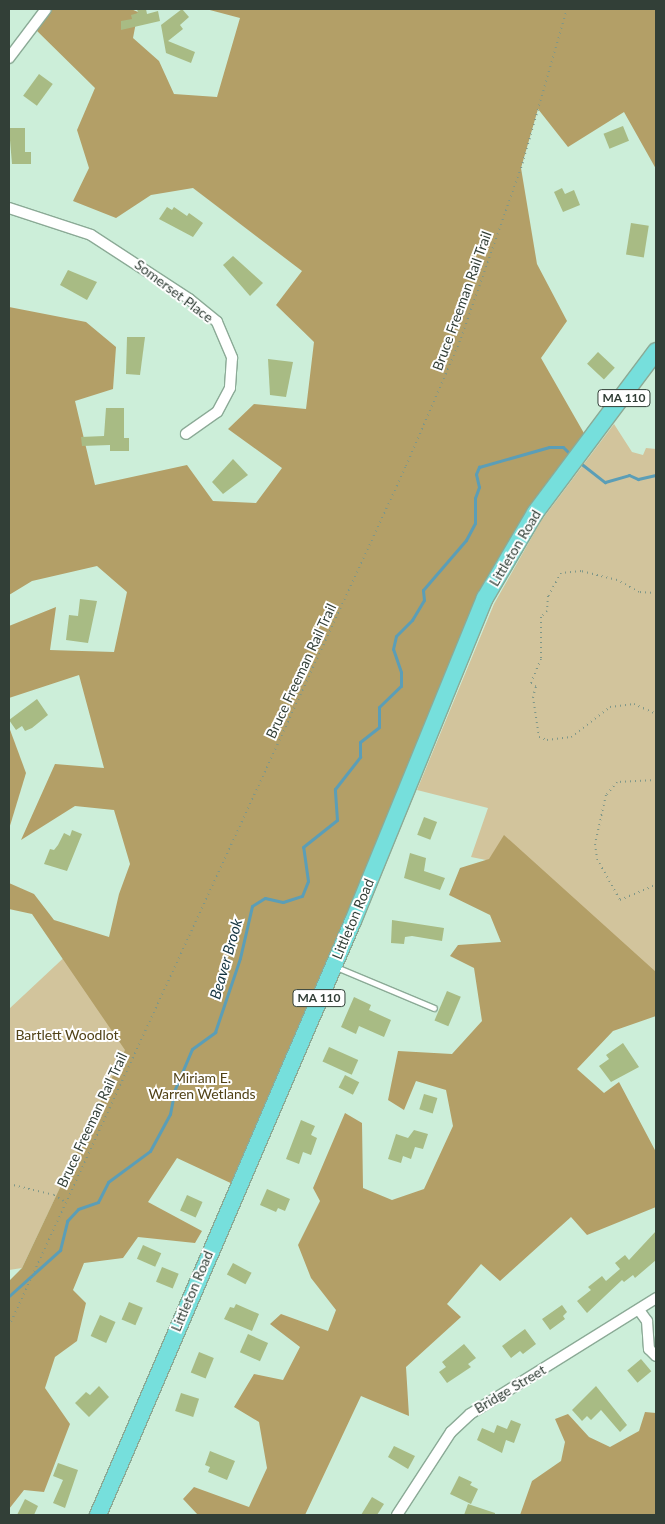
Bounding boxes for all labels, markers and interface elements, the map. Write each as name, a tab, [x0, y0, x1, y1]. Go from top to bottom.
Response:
street label: Bruce Freeman Rail Trail	[429, 229, 495, 373]
street label: Somerset Place	[131, 256, 217, 326]
road number: MA 110	[596, 388, 652, 408]
street label: Littleton Road	[486, 507, 544, 589]
street label: Bruce Freeman Rail Trail	[262, 601, 340, 741]
street label: Littleton Road	[328, 876, 378, 962]
water label: Beaver Brook	[206, 917, 246, 1001]
road number: MA 110	[292, 988, 346, 1008]
park label: Bartlett Woodlot	[15, 1027, 119, 1043]
street label: Bruce Freeman Rail Trail	[53, 1050, 131, 1190]
park label: Miriam E. Warren Wetlands	[148, 1070, 256, 1102]
street label: Littleton Road	[167, 1248, 217, 1334]
street label: Bridge Street	[471, 1361, 549, 1417]

